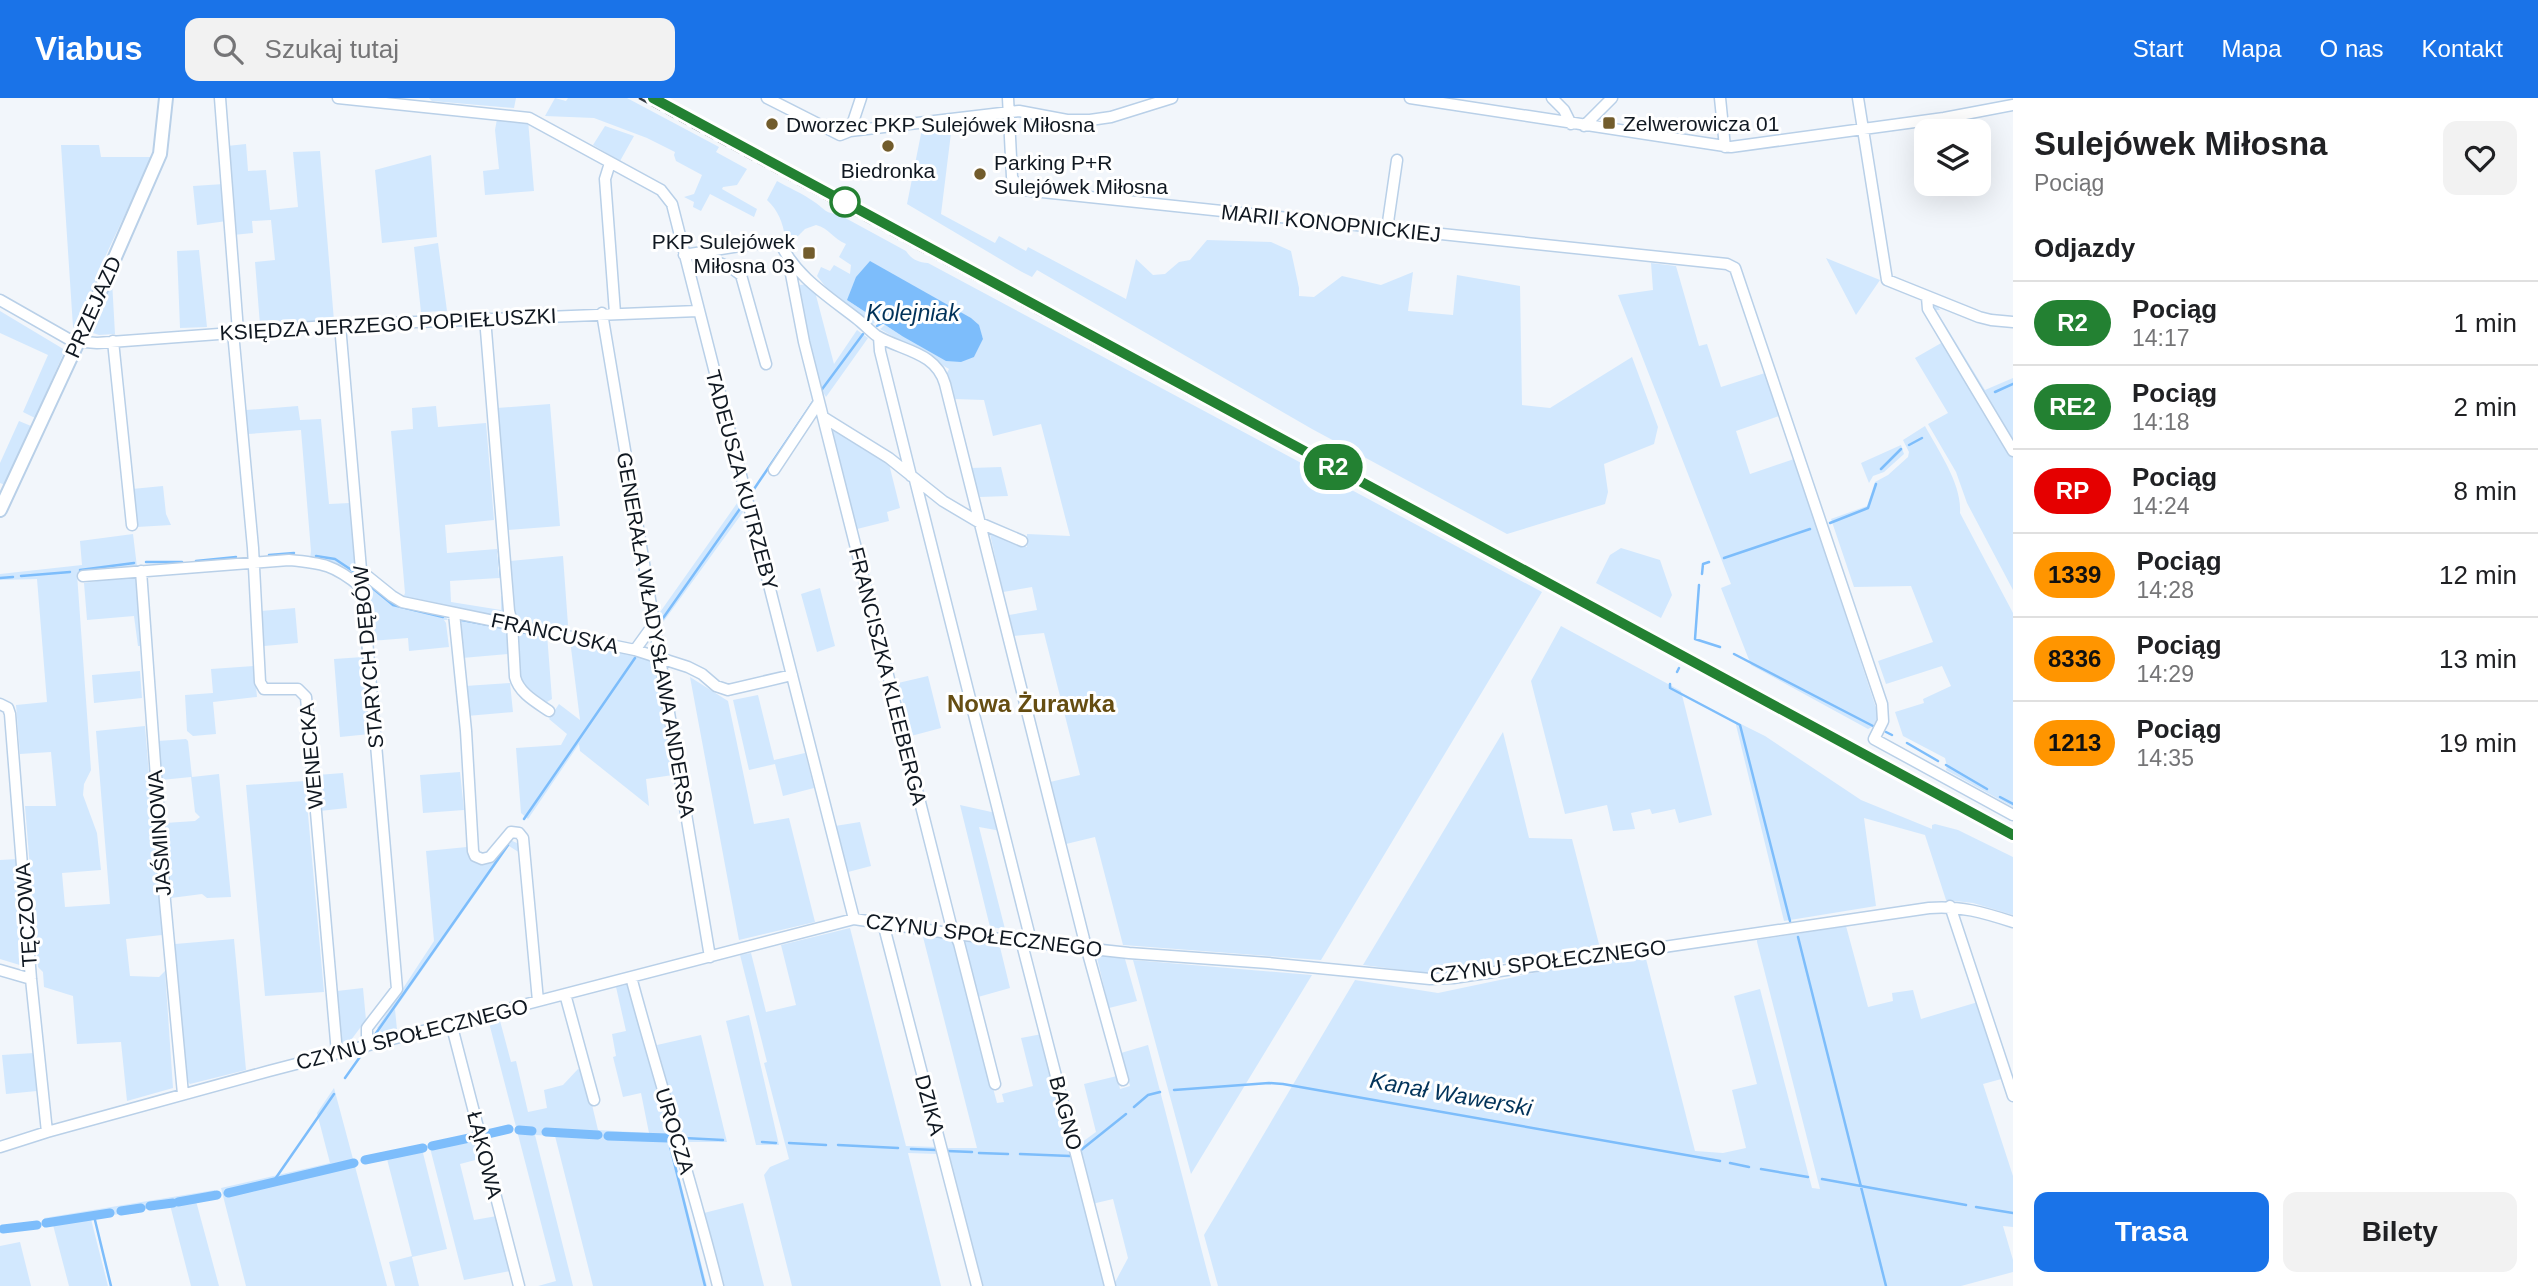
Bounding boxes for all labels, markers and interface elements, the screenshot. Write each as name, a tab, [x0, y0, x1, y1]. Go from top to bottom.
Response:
search box	[185, 18, 675, 81]
text: Viabus	[35, 30, 143, 67]
icon: search	[209, 30, 247, 68]
text: Szukaj tutaj	[265, 34, 399, 64]
text: Start	[2133, 35, 2184, 62]
text: Mapa	[2222, 35, 2282, 62]
text: O nas	[2320, 35, 2384, 62]
text: Kontakt	[2422, 35, 2503, 62]
place label: Zelwerowicza 01	[1623, 112, 1779, 135]
place label: Dworzec PKP Sulejówek Miłosna	[786, 113, 1095, 136]
marker: Zelwerowicza 01	[1601, 115, 1617, 131]
marker: Dworzec PKP Sulejówek Miłosna	[764, 116, 780, 132]
map controls	[1914, 119, 1991, 196]
button: layers	[1914, 119, 1991, 196]
button: heart	[2443, 121, 2517, 195]
text: Sulejówek Miłosna	[2034, 125, 2327, 162]
marker: Biedronka	[880, 138, 896, 154]
place label: Parking P+R Sulejówek Miłosna	[994, 151, 1168, 198]
place label: Biedronka	[841, 159, 936, 182]
marker: Parking P+R Sulejówek Miłosna	[972, 166, 988, 182]
text: Pociąg	[2034, 170, 2104, 196]
unlabelled marker	[830, 187, 860, 217]
street label: MARII KONOPNICKIEJ	[1220, 200, 1442, 246]
place label: PKP Sulejówek Miłosna 03	[652, 230, 795, 277]
text: Odjazdy	[2034, 233, 2135, 263]
marker: PKP Sulejówek Miłosna 03	[801, 245, 817, 261]
street label: PRZEJAZD	[60, 253, 126, 361]
text: Pociąg	[2132, 294, 2217, 324]
water label: Kolejniak	[866, 300, 961, 326]
street label: KSIĘDZA JERZEGO POPIEŁUSZKI	[219, 304, 557, 344]
text: 1 min	[2453, 308, 2517, 338]
text: R2	[2057, 309, 2088, 336]
text: 14:17	[2132, 325, 2190, 351]
street label: TADEUSZA KUTRZEBY	[701, 367, 783, 593]
text: Pociąg	[2132, 378, 2217, 408]
text: 2 min	[2453, 392, 2517, 422]
text: RE2	[2049, 393, 2096, 420]
text: 14:18	[2132, 409, 2190, 435]
line badge: R2	[1302, 444, 1364, 490]
street label: GENERAŁA WŁADYSŁAWA ANDERSA	[612, 450, 700, 820]
text: R2	[1318, 453, 1348, 480]
text: Pociąg	[2132, 462, 2217, 492]
text: 8 min	[2453, 476, 2517, 506]
text: RP	[2056, 477, 2089, 504]
text: 14:24	[2132, 493, 2190, 519]
street label: FRANCISZKA KLEEBERGA	[845, 545, 931, 807]
text: Pociąg	[2136, 546, 2222, 576]
text: 12 min	[2439, 560, 2517, 590]
text: 1339	[2048, 561, 2101, 588]
street label: STARYCH DĘBÓW	[349, 564, 387, 749]
text: 14:28	[2136, 577, 2194, 603]
street label: FRANCUSKA	[489, 608, 621, 658]
text: Pociąg	[2136, 630, 2222, 660]
text: 13 min	[2439, 644, 2517, 674]
text: 8336	[2048, 645, 2101, 672]
text: 14:29	[2136, 661, 2194, 687]
district label: Nowa Żurawka	[947, 690, 1116, 717]
street label: WENECKA	[295, 702, 327, 810]
text: Pociąg	[2136, 714, 2222, 744]
text: 19 min	[2439, 728, 2517, 758]
text: 1213	[2048, 729, 2101, 756]
text: 14:35	[2136, 745, 2194, 771]
street label: JAŚMINOWA	[143, 769, 175, 897]
street label: TĘCZOWA	[11, 862, 41, 968]
street label: CZYNU SPOŁECZNEGO	[864, 909, 1104, 961]
street label: CZYNU SPOŁECZNEGO	[1428, 935, 1668, 987]
street label: CZYNU SPOŁECZNEGO	[294, 994, 530, 1074]
water label: Kanał Wawerski	[1368, 1067, 1535, 1121]
street label: DZIKA	[911, 1072, 949, 1138]
street label: BAGNO	[1045, 1073, 1087, 1153]
street label: UROCZA	[651, 1085, 699, 1177]
street label: ŁĄKOWA	[463, 1109, 507, 1201]
button: Trasa	[2034, 1192, 2269, 1272]
button: Bilety	[2283, 1192, 2517, 1272]

